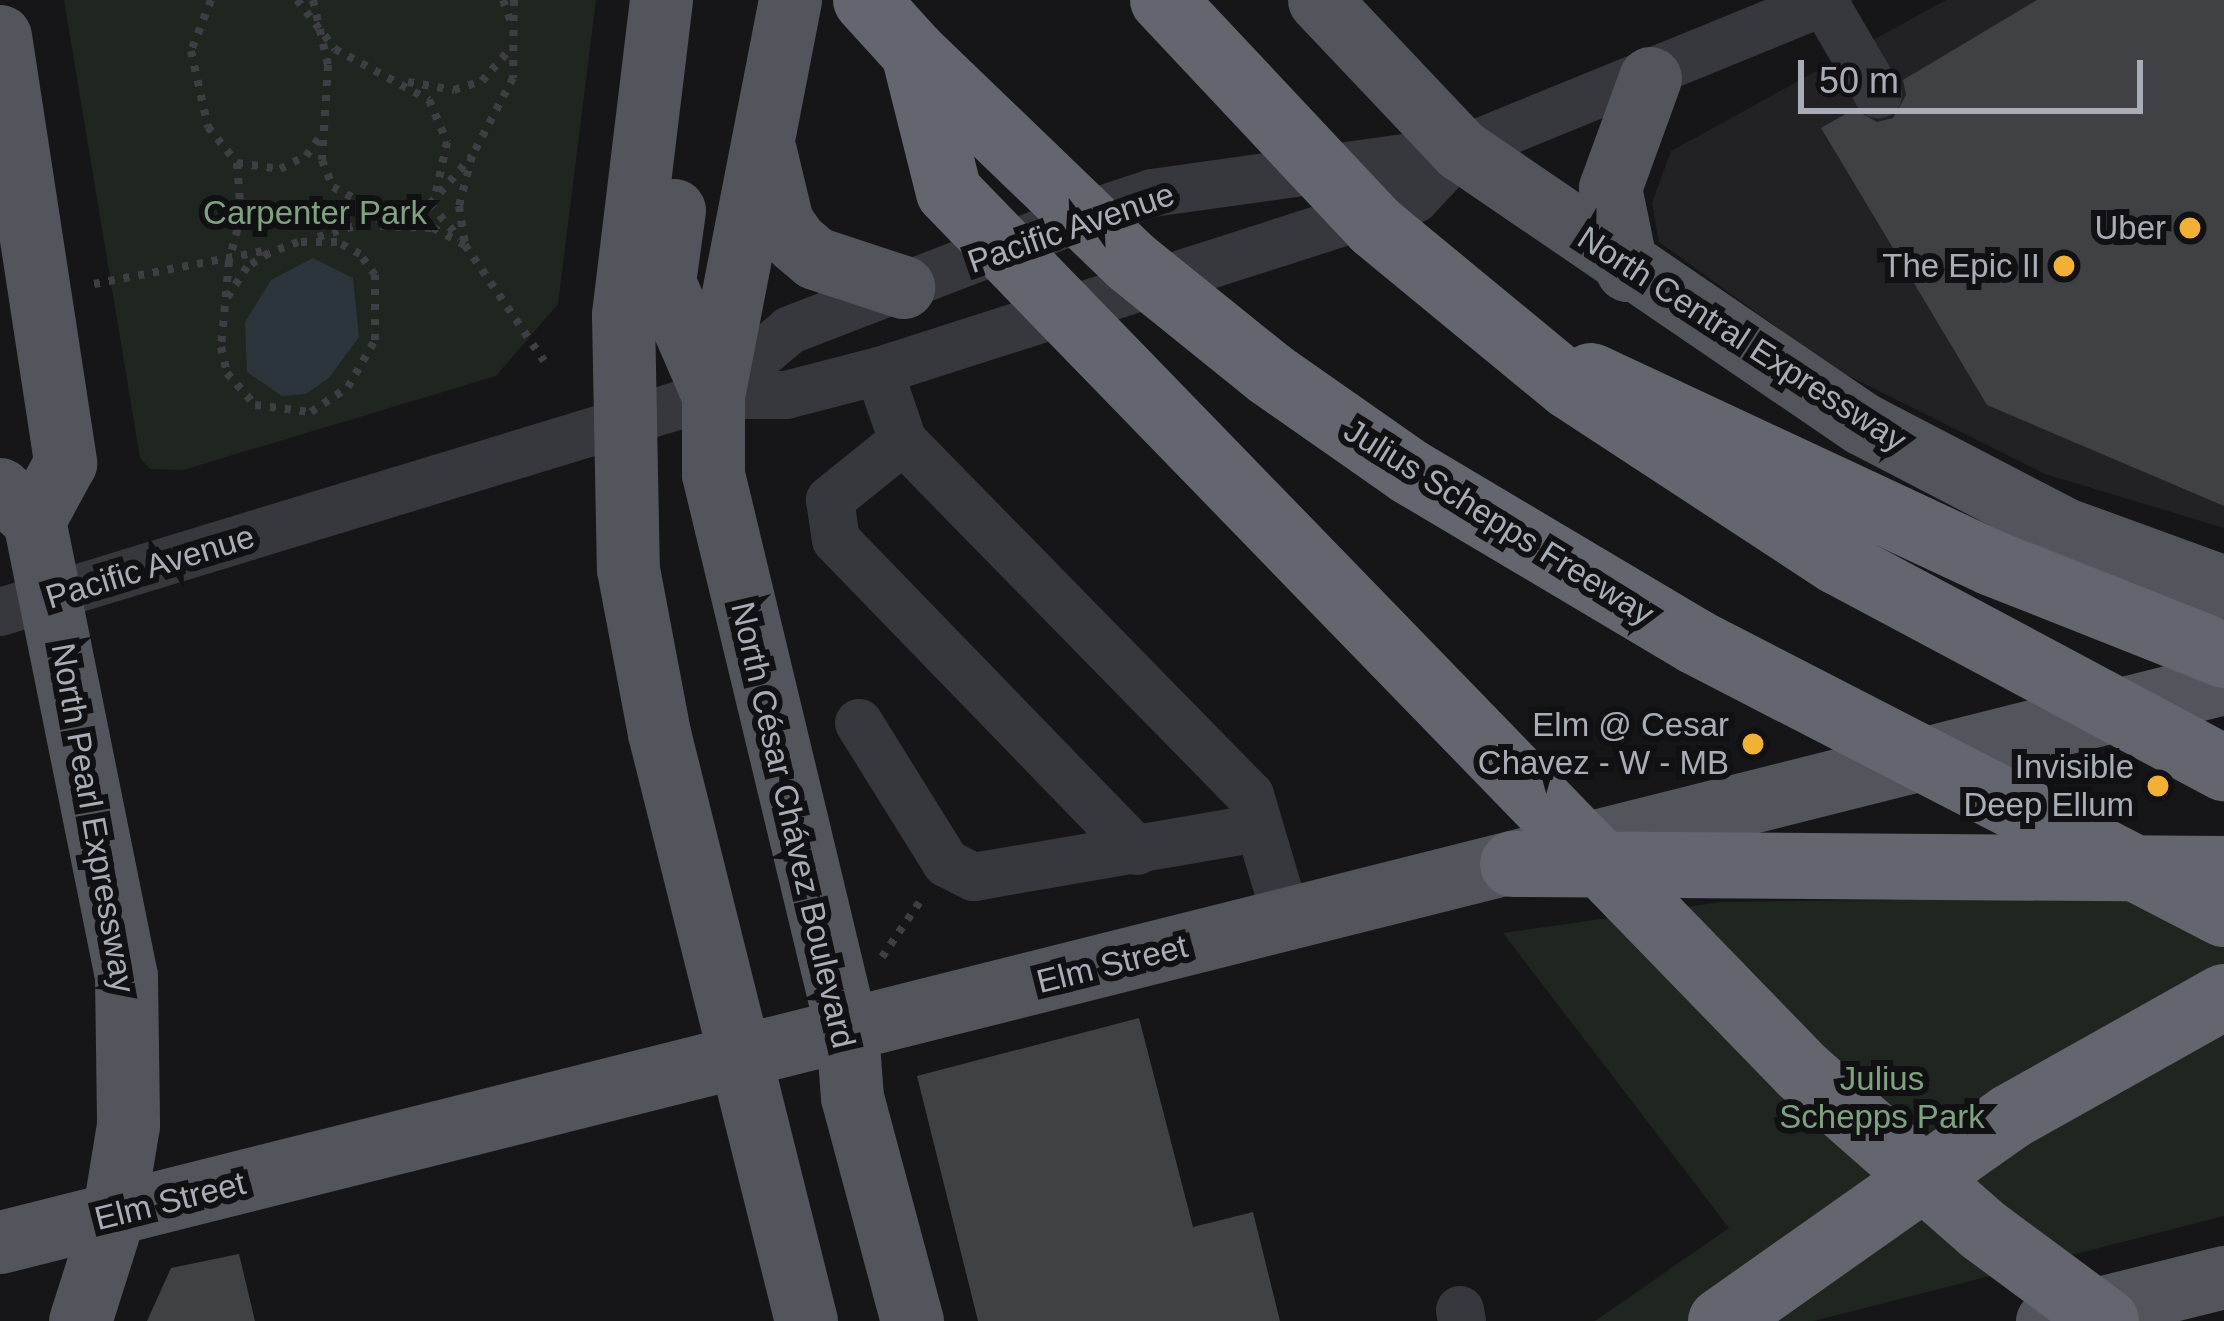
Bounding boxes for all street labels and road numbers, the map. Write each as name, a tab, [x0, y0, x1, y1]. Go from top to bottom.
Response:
street label: Pacific Avenue	[962, 174, 1180, 282]
street label: North Central Expressway	[1570, 218, 1914, 460]
street label: Julius Schepps Freeway	[1337, 410, 1661, 634]
street label: Pacific Avenue	[40, 516, 260, 618]
street label: North César Chávez Boulevard	[722, 598, 864, 1052]
street label: North Pearl Expressway	[43, 640, 143, 996]
street label: Elm Street	[1032, 926, 1192, 1002]
street label: Elm Street	[90, 1163, 250, 1239]

